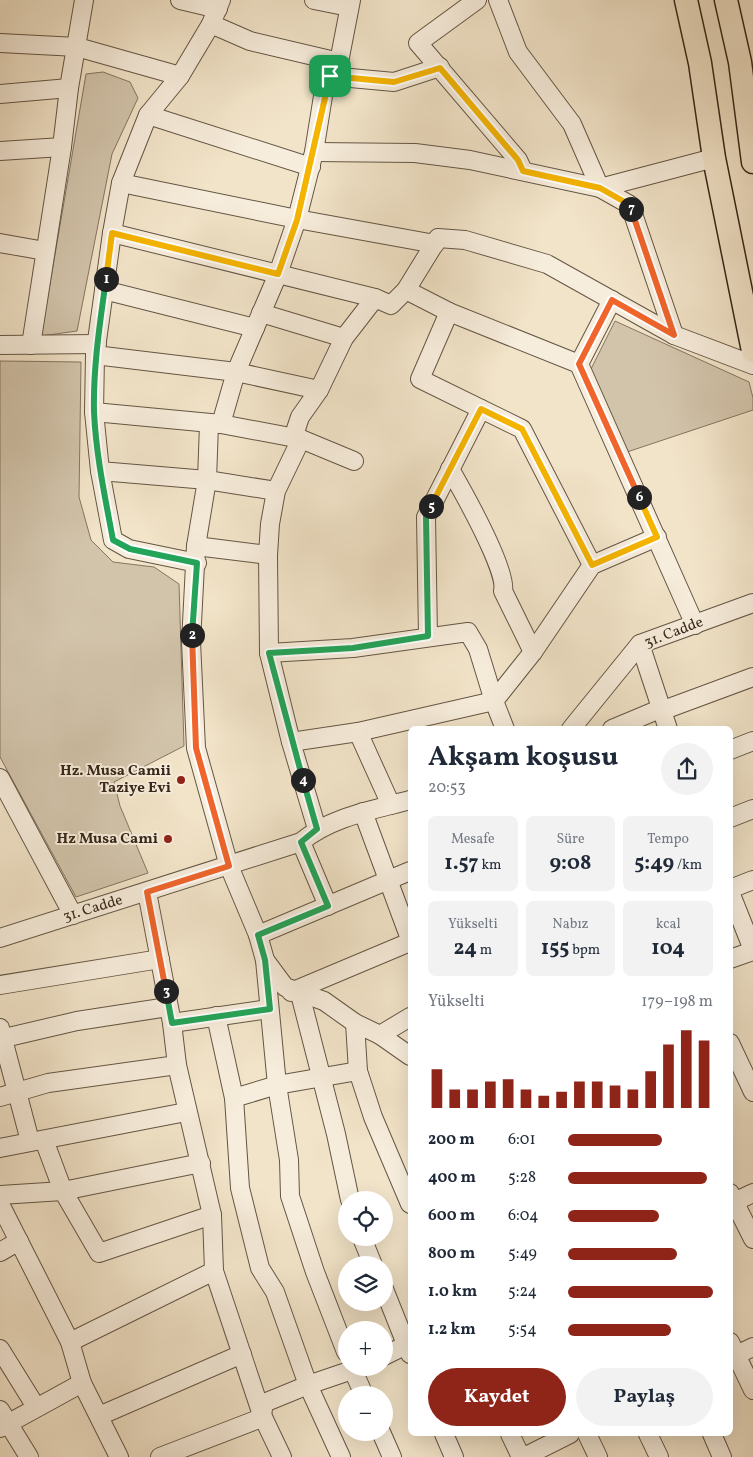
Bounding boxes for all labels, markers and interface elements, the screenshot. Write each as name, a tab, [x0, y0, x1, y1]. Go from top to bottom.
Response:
pin	[309, 55, 351, 97]
icon: arrive	[316, 62, 344, 90]
pin: 7	[618, 196, 644, 222]
text: 7	[628, 200, 635, 219]
pin: 1	[94, 266, 118, 292]
text: 1	[104, 270, 109, 289]
pin: 6	[626, 484, 652, 510]
text: 6	[636, 488, 643, 507]
pin: 5	[418, 494, 444, 518]
text: 5	[428, 497, 435, 516]
street label: 31. Cadde	[642, 612, 706, 654]
pin: 2	[180, 622, 204, 648]
text: 2	[189, 626, 196, 645]
text: Akşam koşusu	[428, 738, 618, 777]
button: share	[661, 743, 713, 795]
place label: Hz. Musa Camii Taziye Evi	[60, 761, 171, 799]
pin: 4	[290, 768, 316, 792]
text: 4	[299, 771, 308, 790]
marker: Hz. Musa Camii Taziye Evi	[175, 774, 187, 786]
text: 20:53	[428, 777, 466, 799]
place label: Hz Musa Cami	[57, 829, 158, 850]
text: Mesafe	[451, 830, 495, 849]
text: Süre	[556, 830, 585, 849]
text: Tempo	[647, 830, 689, 849]
marker: Hz Musa Cami	[162, 833, 174, 845]
text: 1.57	[444, 849, 479, 878]
text: 9:08	[550, 849, 591, 878]
text: 5:49	[634, 849, 674, 878]
text: km	[479, 856, 501, 875]
text: /km	[674, 856, 702, 875]
street label: 31. Cadde	[61, 890, 125, 928]
text: Yükselti	[448, 915, 498, 934]
text: Nabız	[552, 915, 589, 934]
text: kcal	[656, 915, 681, 934]
text: 24	[454, 934, 477, 963]
text: 155	[541, 934, 569, 963]
text: 104	[651, 934, 685, 963]
text: m	[477, 941, 492, 960]
text: bpm	[569, 941, 600, 960]
pin: 3	[154, 978, 178, 1004]
text: 3	[163, 982, 170, 1001]
text: Yükselti	[428, 991, 485, 1013]
text: 179–198 m	[641, 991, 713, 1013]
text: 200 m	[428, 1129, 475, 1151]
text: 6:01	[508, 1129, 536, 1151]
text: 400 m	[428, 1167, 476, 1189]
text: 5:28	[508, 1167, 536, 1189]
map controls	[338, 1191, 393, 1441]
button: locate	[338, 1191, 393, 1246]
text: 600 m	[428, 1205, 475, 1227]
text: 6:04	[508, 1205, 539, 1227]
text: 800 m	[428, 1243, 475, 1265]
text: 5:49	[508, 1243, 537, 1265]
button: layers	[338, 1256, 393, 1311]
text: 1.0 km	[428, 1281, 477, 1303]
text: 5:24	[508, 1281, 537, 1303]
text: 1.2 km	[428, 1319, 476, 1341]
text: 5:54	[508, 1319, 537, 1341]
button: +	[338, 1321, 393, 1376]
button: Kaydet	[428, 1368, 566, 1426]
button: Paylaş	[576, 1368, 713, 1426]
button: −	[338, 1386, 393, 1441]

